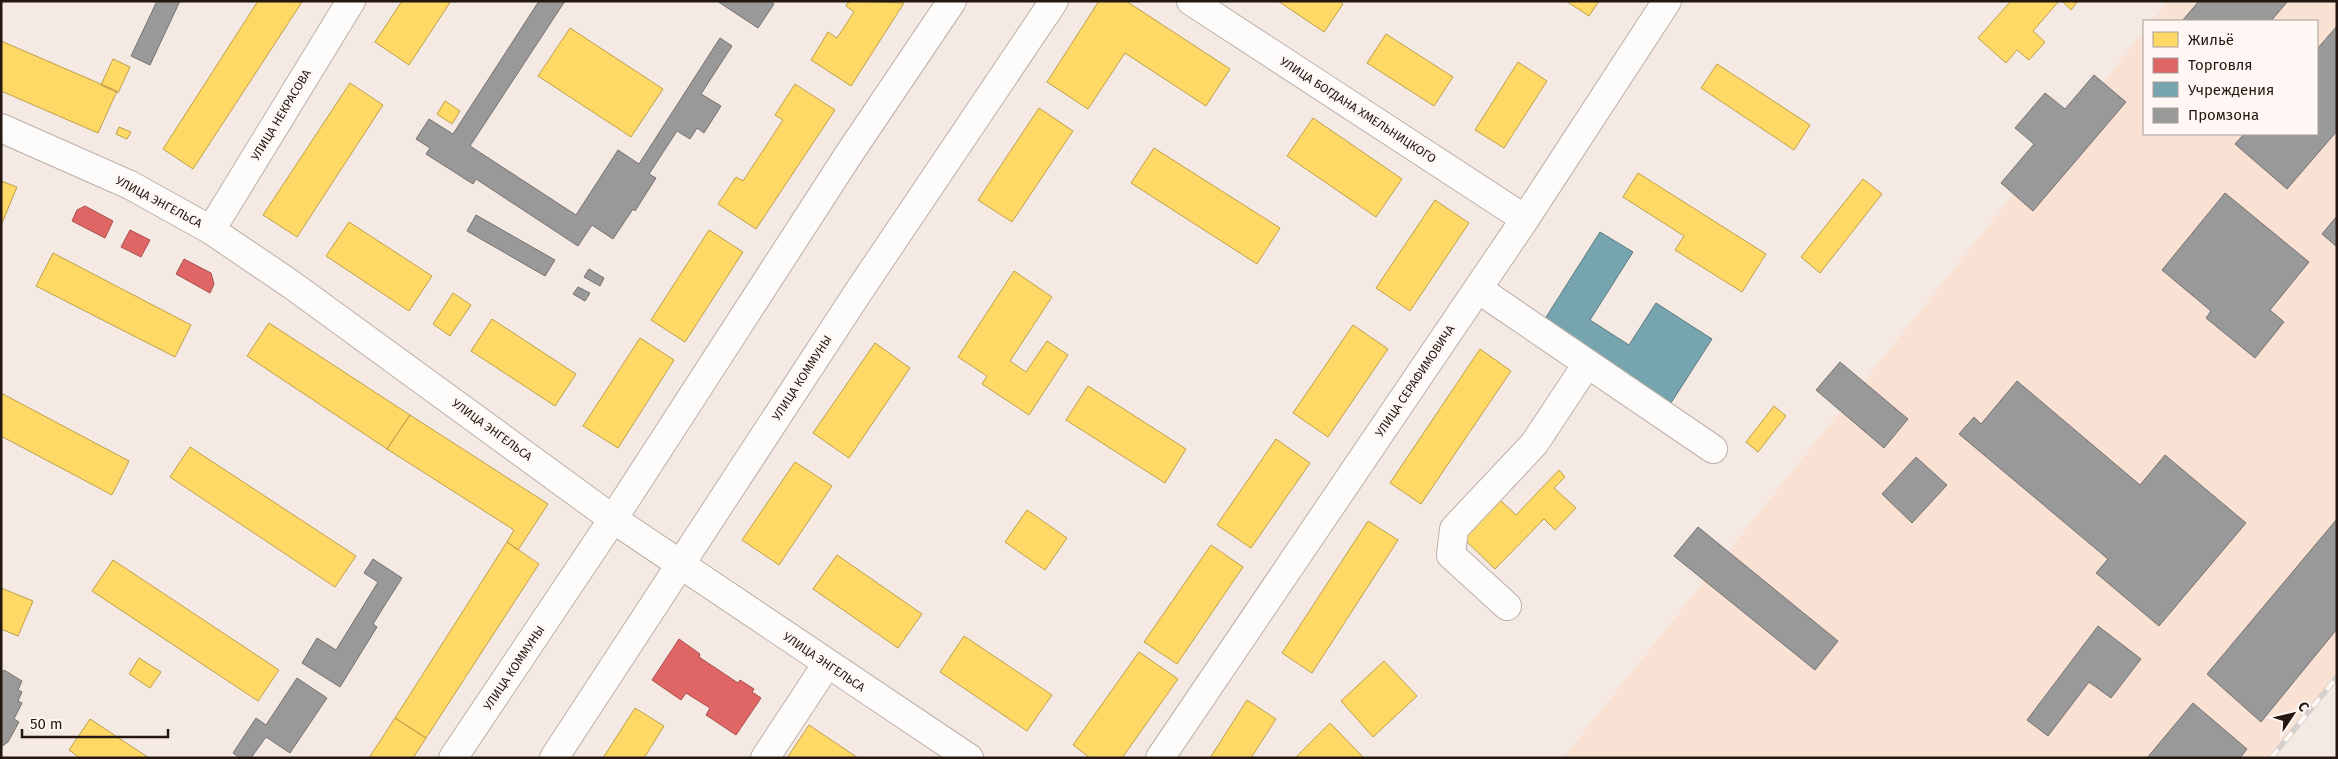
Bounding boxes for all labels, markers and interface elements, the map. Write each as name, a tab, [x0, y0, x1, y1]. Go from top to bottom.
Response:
legend	[2143, 20, 2318, 135]
text: Жильё	[2188, 31, 2234, 49]
street label: УЛИЦА БОГДАНА ХМЕЛЬНИЦКОГО	[1277, 54, 1439, 166]
text: Торговля	[2188, 56, 2253, 74]
street label: УЛИЦА НЕКРАСОВА	[248, 67, 314, 163]
text: Учреждения	[2188, 81, 2274, 99]
text: Промзона	[2188, 106, 2259, 124]
street label: УЛИЦА ЭНГЕЛЬСА	[113, 173, 205, 231]
street label: УЛИЦА СЕРАФИМОВИЧА	[1372, 322, 1458, 440]
street label: УЛИЦА КОММУНЫ	[769, 333, 835, 423]
street label: УЛИЦА ЭНГЕЛЬСА	[449, 396, 535, 464]
street label: УЛИЦА КОММУНЫ	[481, 623, 547, 713]
street label: УЛИЦА ЭНГЕЛЬСА	[780, 629, 868, 695]
north arrow	[2268, 689, 2318, 739]
text: С	[2294, 699, 2313, 715]
scale bar	[22, 706, 169, 738]
text: 50 m	[30, 715, 63, 733]

